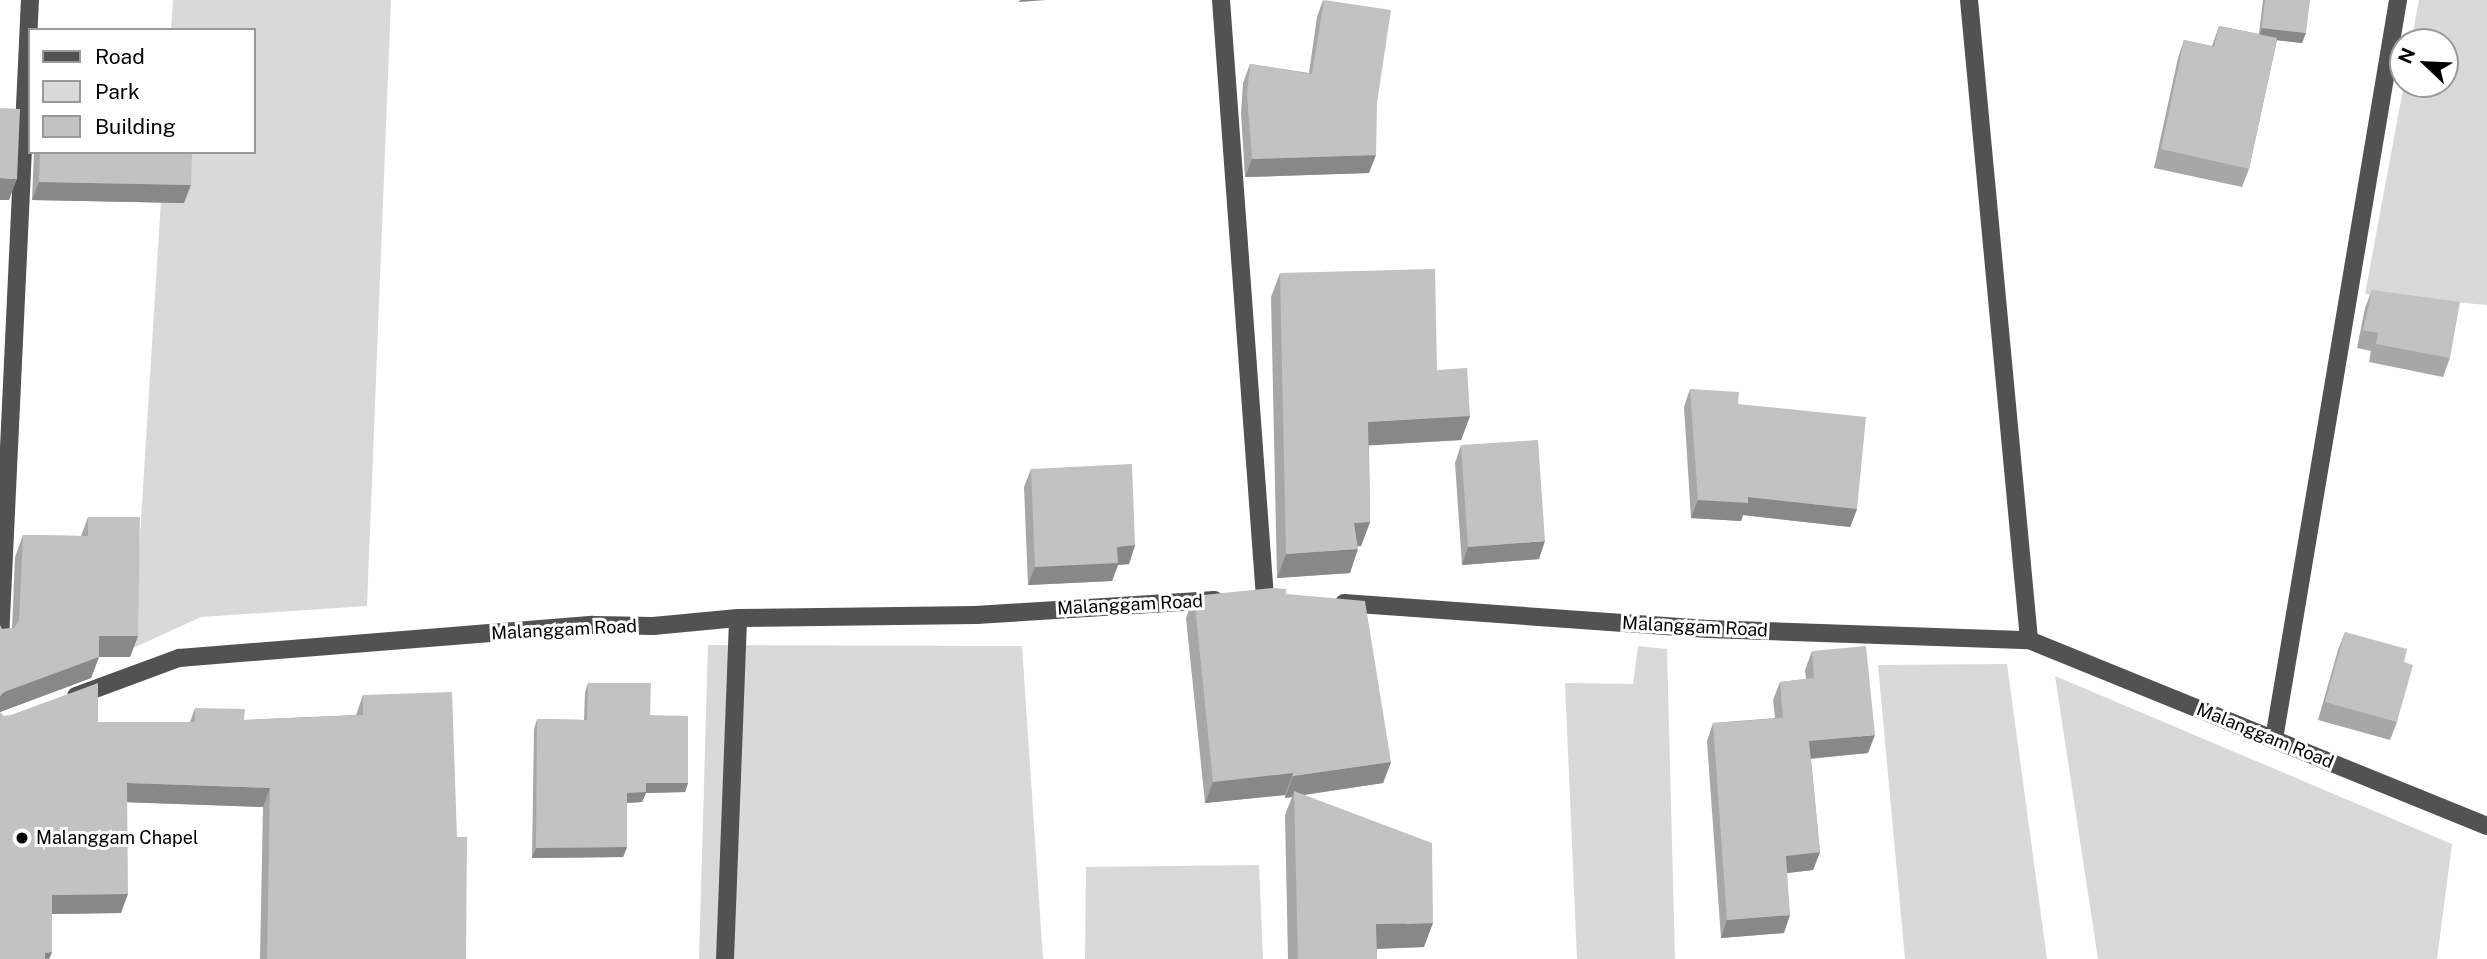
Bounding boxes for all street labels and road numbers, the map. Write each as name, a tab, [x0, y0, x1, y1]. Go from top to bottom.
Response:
street label: Malanggam Road	[1057, 590, 1203, 620]
street label: Malanggam Road	[1622, 612, 1768, 642]
street label: Malanggam Road	[491, 615, 637, 645]
street label: Malanggam Road	[2193, 699, 2337, 773]

